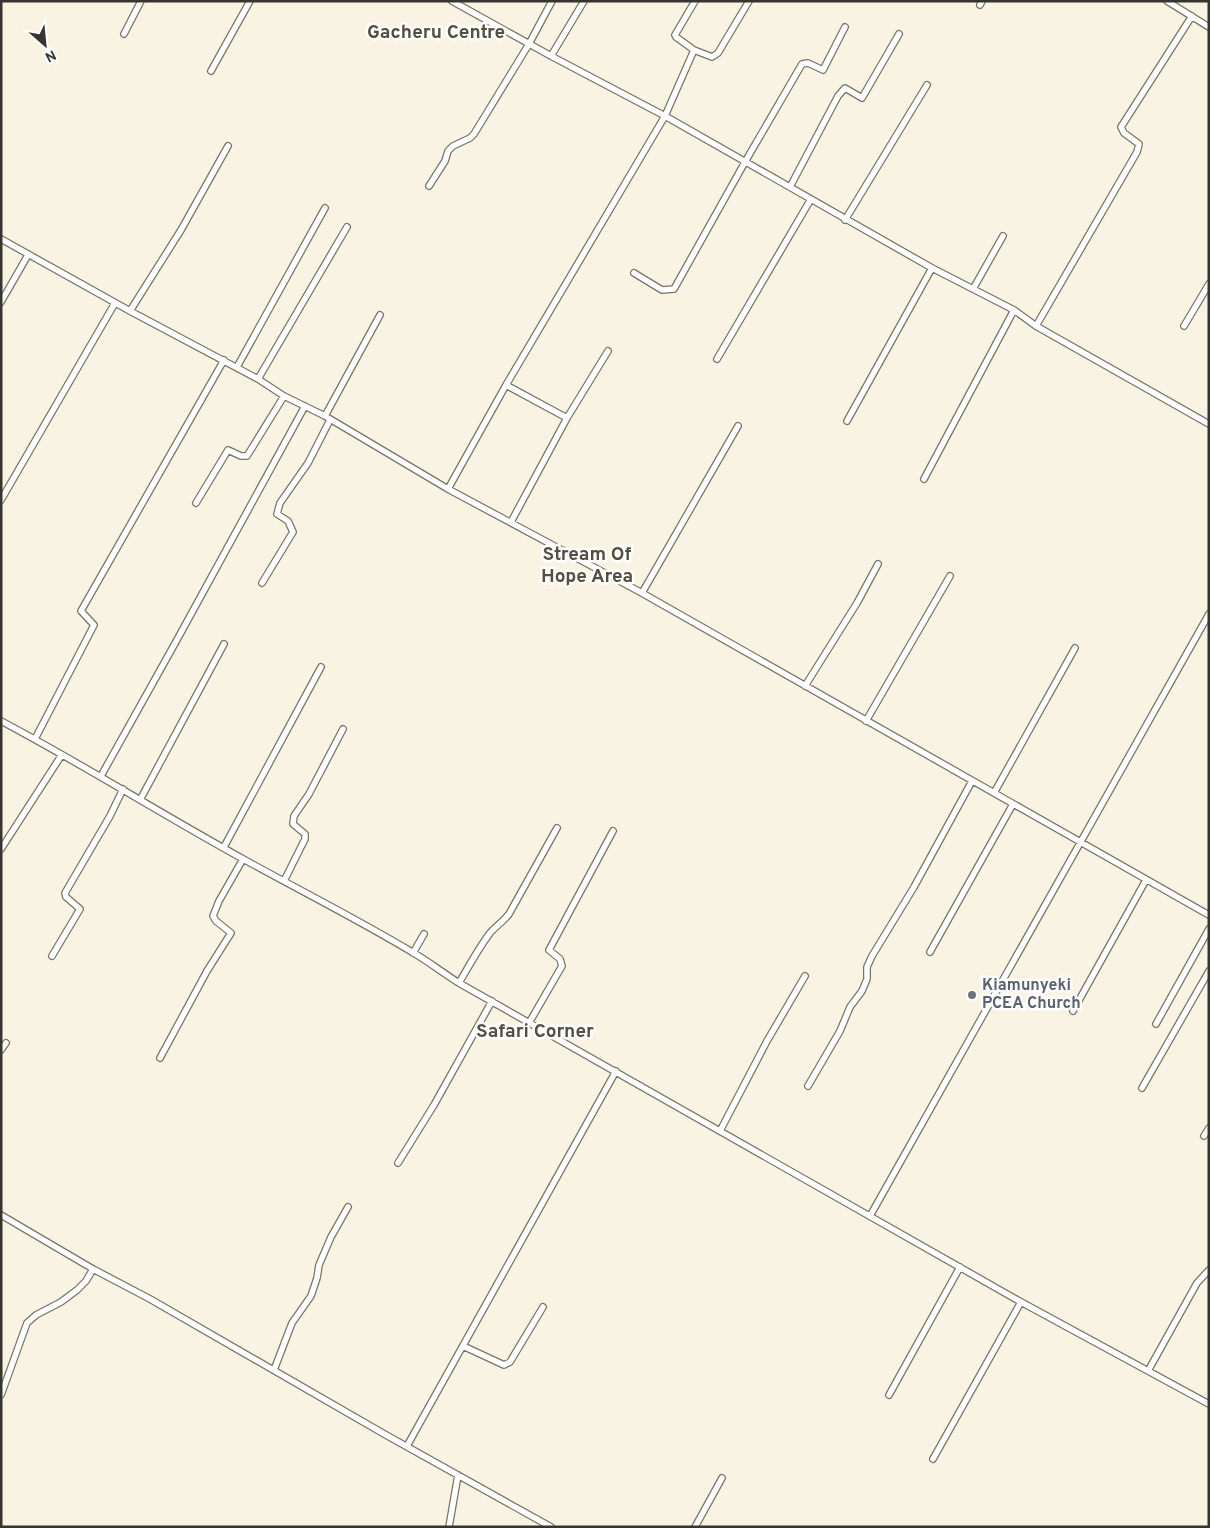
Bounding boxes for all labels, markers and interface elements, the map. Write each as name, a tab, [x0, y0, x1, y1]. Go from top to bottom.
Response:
north arrow	[20, 20, 70, 70]
district label: Gacheru Centre	[367, 21, 505, 45]
text: N	[42, 45, 59, 65]
district label: Stream Of Hope Area	[541, 543, 633, 589]
place label: Kiamunyeki PCEA Church	[982, 976, 1081, 1014]
marker: Kiamunyeki PCEA Church	[966, 989, 978, 1001]
district label: Safari Corner	[476, 1020, 594, 1044]

